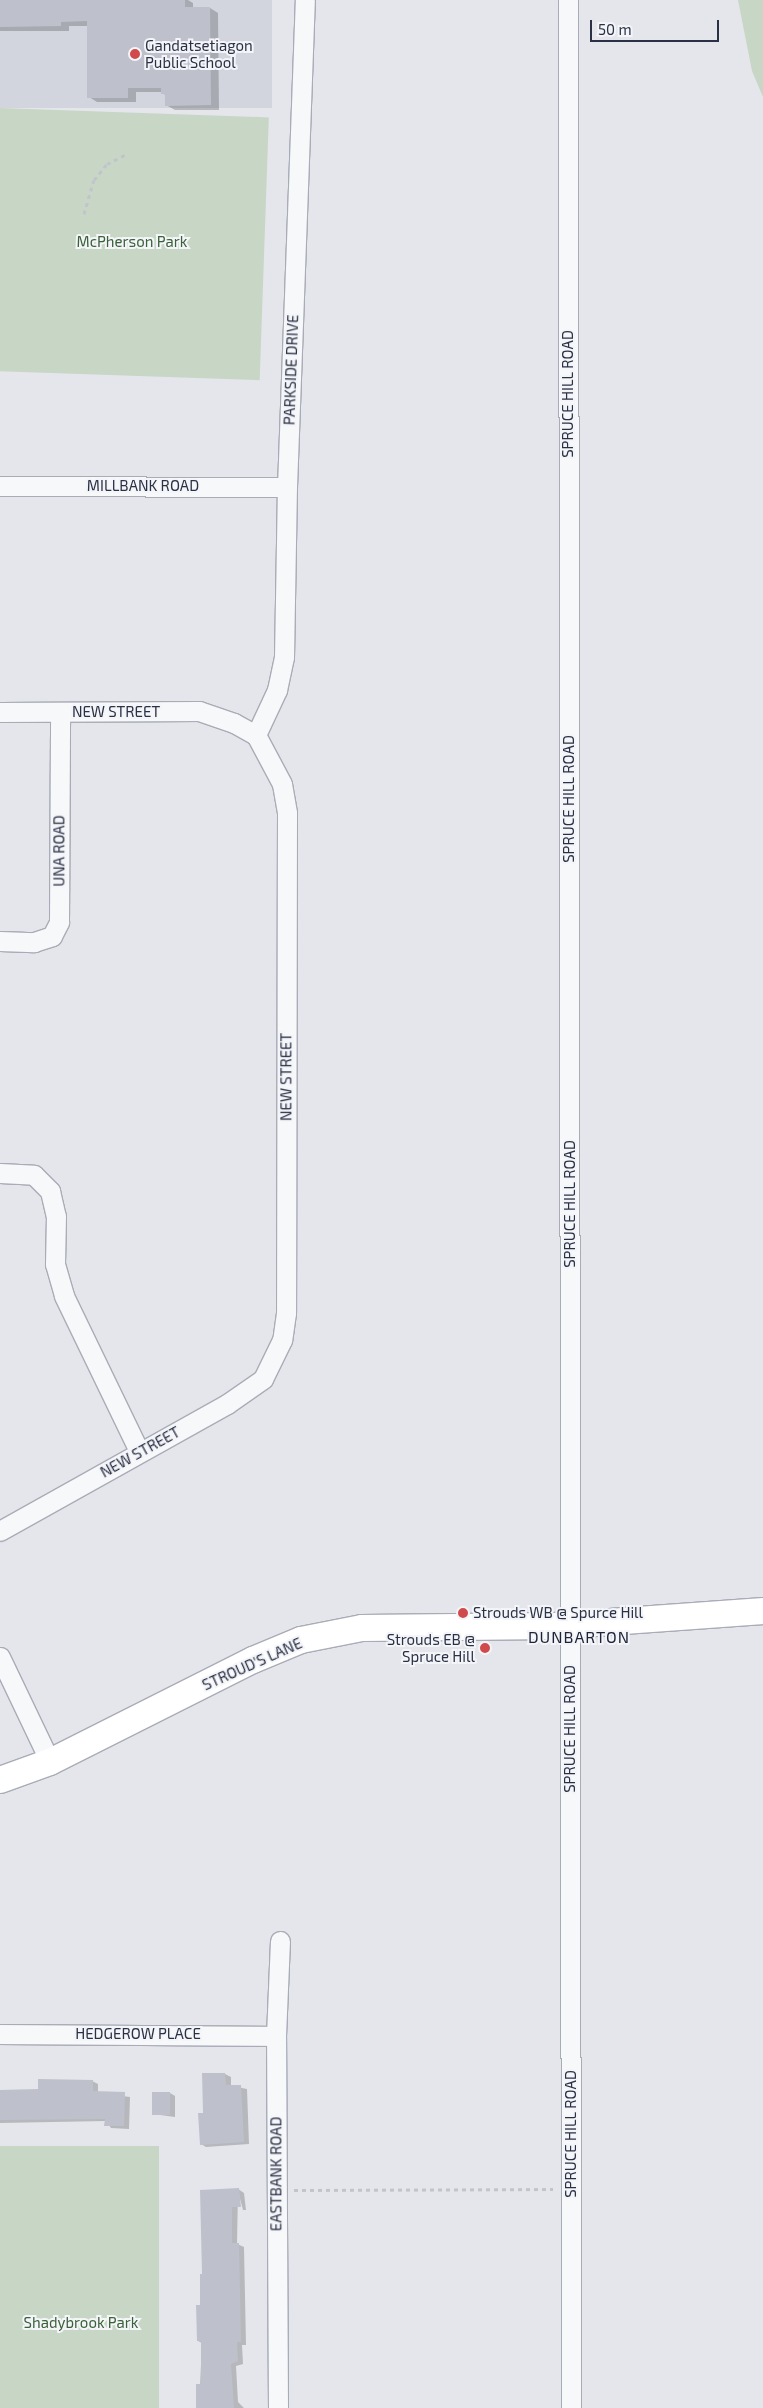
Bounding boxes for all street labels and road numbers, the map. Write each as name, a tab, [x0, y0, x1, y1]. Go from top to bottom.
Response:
street label: PARKSIDE DRIVE	[280, 314, 302, 426]
street label: SPRUCE HILL ROAD	[559, 330, 577, 458]
street label: MILLBANK ROAD	[87, 477, 199, 495]
street label: NEW STREET	[72, 703, 160, 721]
street label: SPRUCE HILL ROAD	[560, 735, 578, 863]
street label: UNA ROAD	[50, 815, 68, 887]
street label: NEW STREET	[277, 1033, 295, 1121]
street label: SPRUCE HILL ROAD	[561, 1140, 579, 1268]
street label: NEW STREET	[97, 1423, 183, 1481]
street label: STROUD'S LANE	[199, 1634, 305, 1694]
street label: SPRUCE HILL ROAD	[561, 1665, 579, 1793]
street label: HEDGEROW PLACE	[75, 2025, 201, 2043]
street label: SPRUCE HILL ROAD	[562, 2070, 580, 2198]
street label: EASTBANK ROAD	[267, 2117, 285, 2231]

